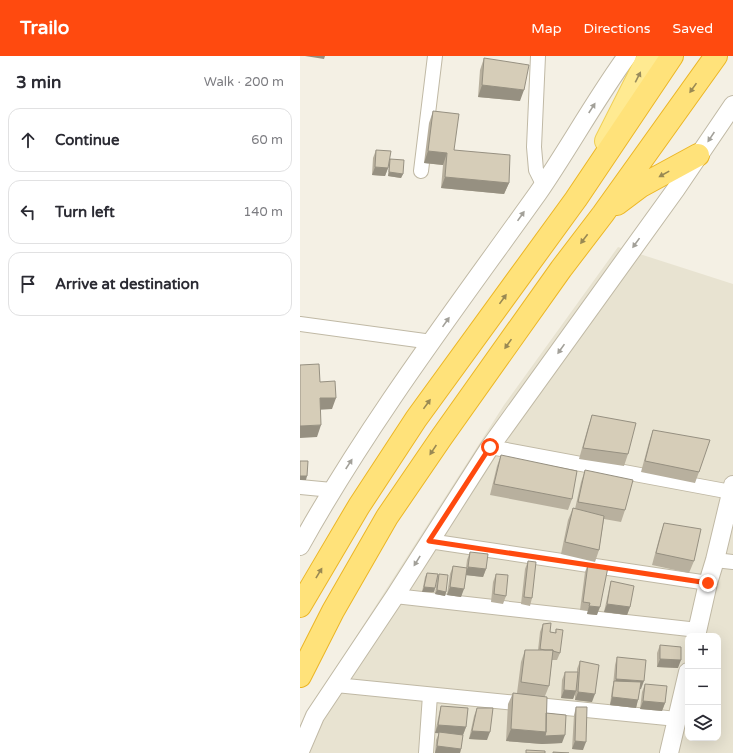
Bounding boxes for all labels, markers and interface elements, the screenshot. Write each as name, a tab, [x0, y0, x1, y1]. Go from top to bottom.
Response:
text: Trailo	[20, 17, 69, 39]
text: Map	[531, 20, 562, 37]
text: Directions	[584, 20, 651, 37]
text: Saved	[673, 20, 713, 37]
text: 3 min	[16, 72, 61, 93]
one-way arrow	[635, 72, 642, 83]
text: Walk · 200 m	[204, 74, 284, 90]
one-way arrow	[689, 83, 697, 93]
one-way arrow	[588, 103, 596, 113]
icon: ahead	[17, 129, 39, 151]
text: Continue	[55, 131, 119, 149]
text: 60 m	[251, 132, 283, 148]
one-way arrow	[707, 132, 715, 142]
one-way arrow	[658, 171, 670, 177]
icon: left	[17, 201, 39, 223]
text: Turn left	[55, 203, 115, 221]
text: 140 m	[243, 204, 283, 220]
one-way arrow	[517, 211, 525, 222]
one-way arrow	[580, 233, 588, 244]
one-way arrow	[632, 238, 640, 248]
icon: arrive	[17, 273, 39, 295]
text: Arrive at destination	[55, 275, 199, 293]
one-way arrow	[499, 293, 507, 304]
one-way arrow	[442, 317, 450, 328]
one-way arrow	[504, 339, 512, 349]
one-way arrow	[557, 344, 565, 354]
one-way arrow	[423, 399, 431, 409]
route start	[481, 438, 499, 456]
one-way arrow	[429, 445, 437, 455]
one-way arrow	[345, 459, 352, 470]
one-way arrow	[413, 555, 420, 567]
one-way arrow	[316, 567, 323, 579]
route end	[699, 574, 717, 592]
map controls	[685, 633, 721, 741]
button: +	[685, 633, 721, 669]
button: −	[685, 669, 721, 705]
button: layers	[685, 705, 721, 741]

